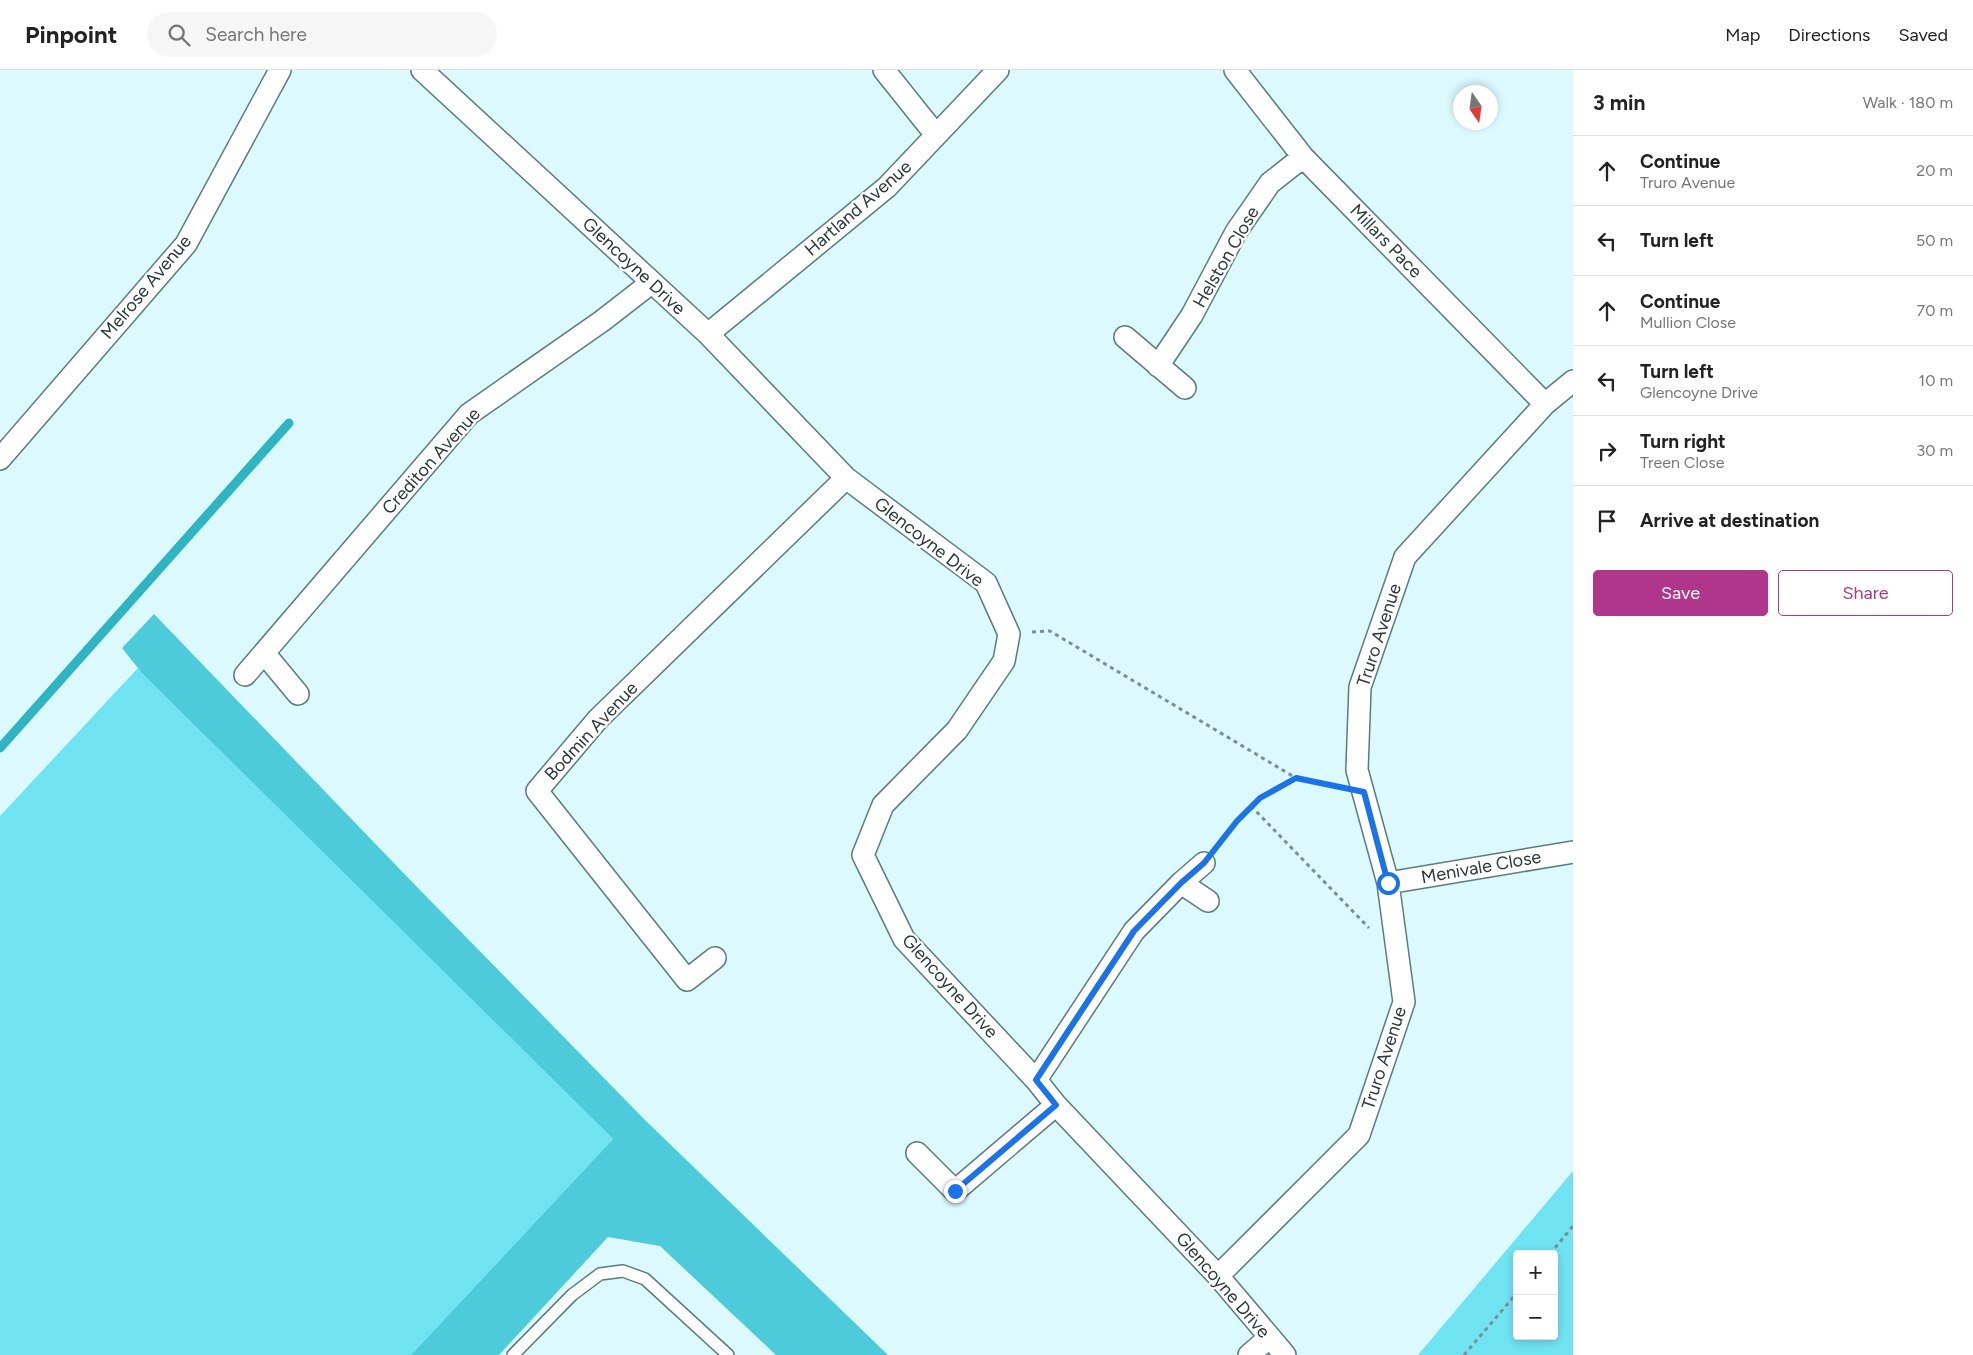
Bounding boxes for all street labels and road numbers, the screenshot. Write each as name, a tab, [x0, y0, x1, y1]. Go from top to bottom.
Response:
street label: Hartland Avenue	[800, 155, 916, 260]
street label: Millars Pace	[1345, 199, 1427, 283]
street label: Helston Close	[1188, 202, 1264, 311]
street label: Glencoyne Drive	[578, 213, 690, 319]
street label: Melrose Avenue	[96, 230, 196, 344]
street label: Crediton Avenue	[377, 403, 485, 519]
street label: Glencoyne Drive	[870, 492, 988, 592]
street label: Truro Avenue	[1352, 581, 1406, 689]
street label: Bodmin Avenue	[540, 677, 642, 785]
street label: Menivale Close	[1419, 846, 1543, 888]
street label: Glencoyne Drive	[897, 929, 1003, 1043]
street label: Truro Avenue	[1357, 1004, 1411, 1112]
street label: Glencoyne Drive	[1171, 1228, 1275, 1342]

